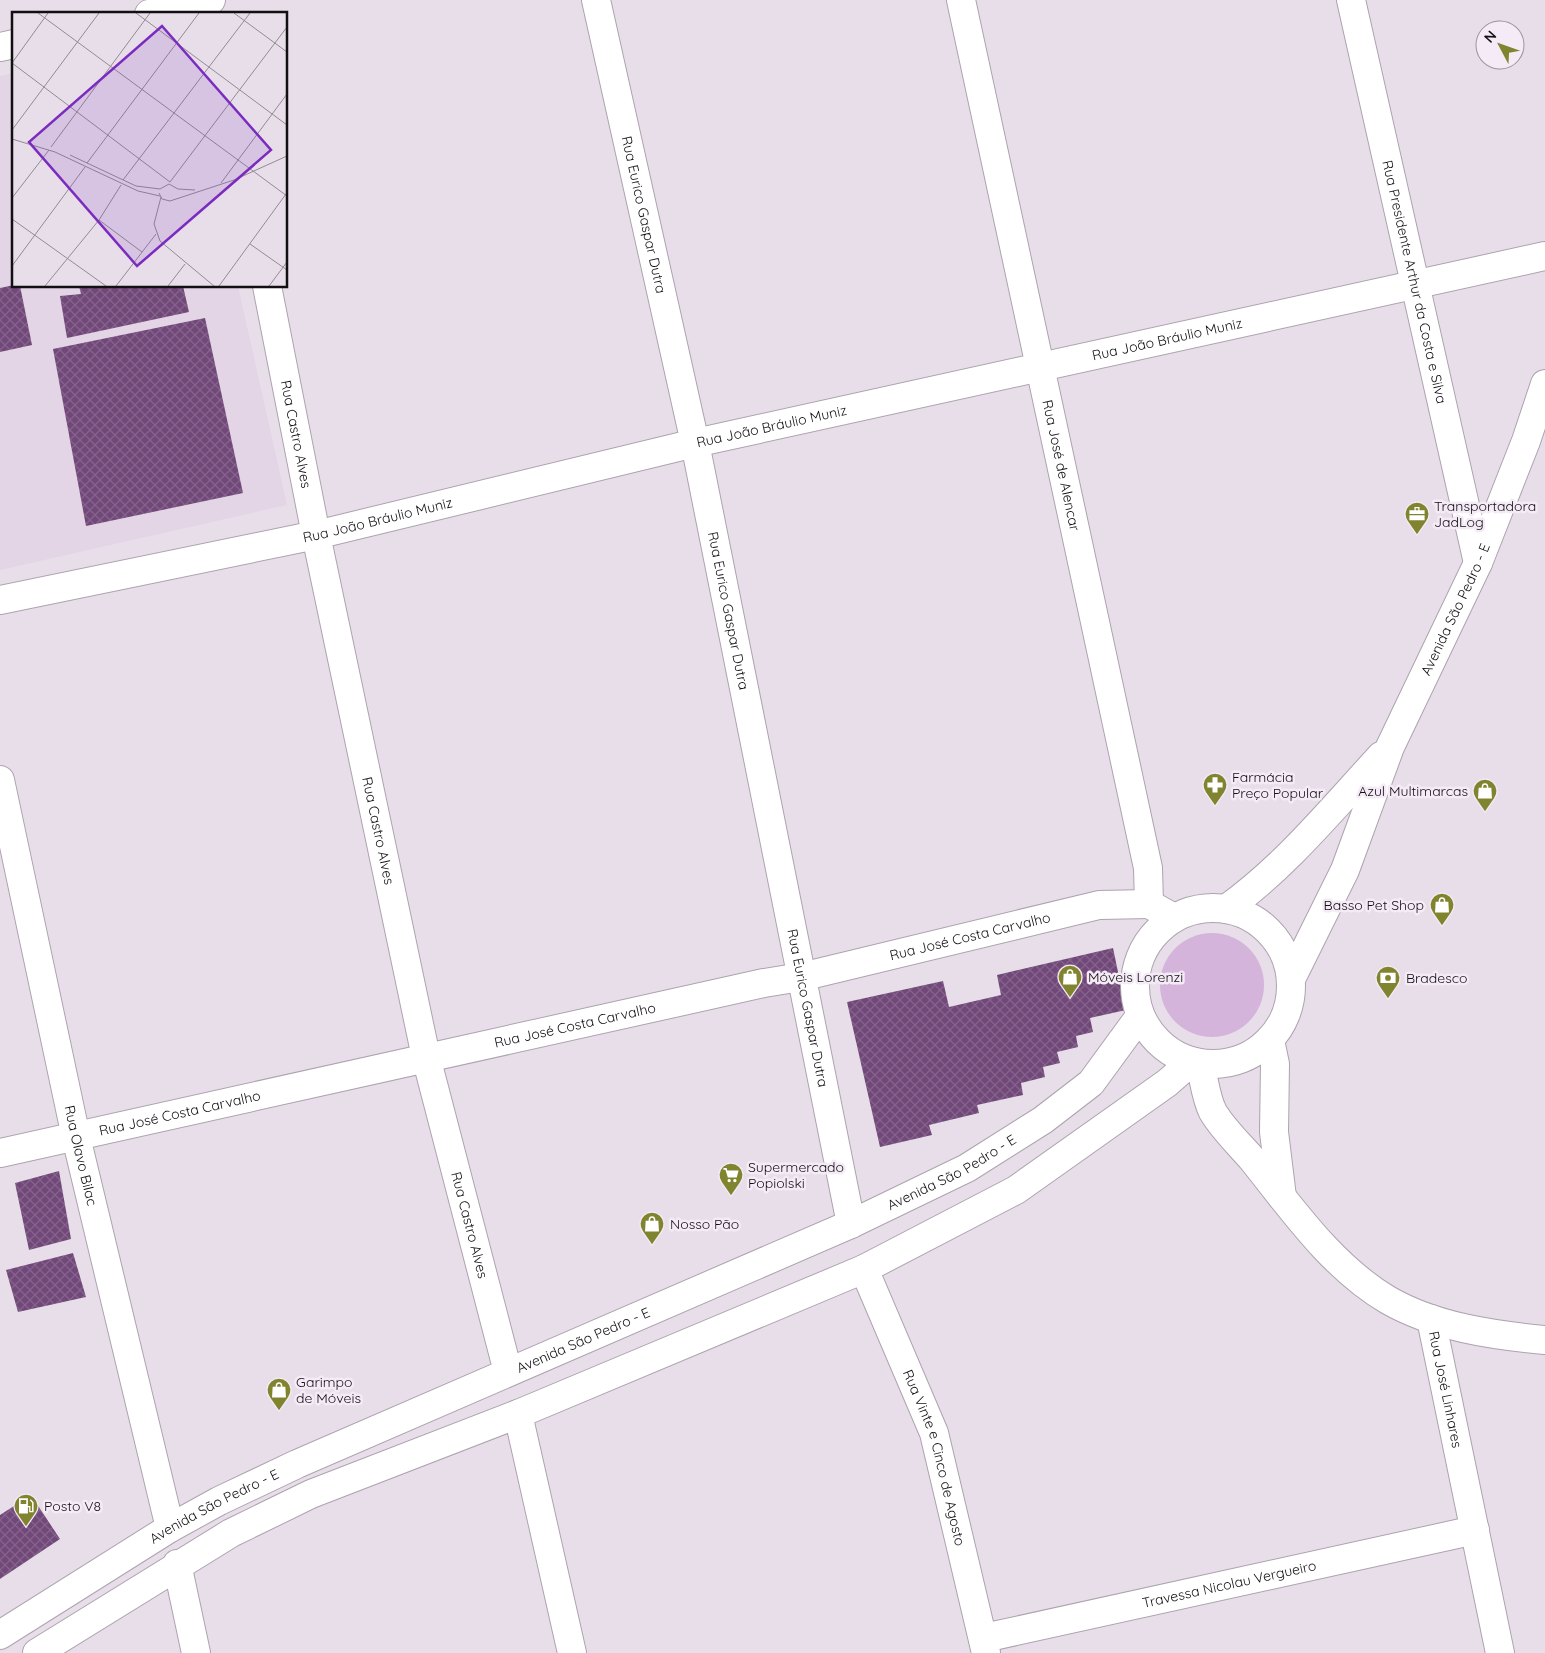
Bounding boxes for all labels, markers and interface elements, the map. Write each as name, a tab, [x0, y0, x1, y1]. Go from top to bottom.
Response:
inset map	[12, 12, 288, 288]
north arrow	[1475, 20, 1525, 70]
text: N	[1480, 27, 1500, 46]
street label: Rua Eurico Gaspar Dutra	[618, 134, 670, 295]
street label: Rua Presidente Arthur da Costa e Silva	[1378, 158, 1451, 405]
street label: Rua João Bráulio Muniz	[1090, 314, 1244, 364]
street label: Rua Castro Alves	[277, 379, 316, 490]
street label: Rua José de Alencar	[1038, 398, 1084, 533]
street label: Rua João Bráulio Muniz	[695, 401, 849, 451]
street label: Rua João Bráulio Muniz	[301, 493, 455, 546]
place label: Transportadora JadLog	[1434, 497, 1536, 531]
office icon: Transportadora JadLog	[1404, 501, 1430, 535]
street label: Rua Eurico Gaspar Dutra	[704, 530, 753, 691]
street label: Avenida São Pedro - E	[1417, 541, 1494, 678]
place label: Farmácia Preço Popular	[1232, 768, 1324, 802]
pharmacy icon: Farmácia Preço Popular	[1202, 772, 1228, 806]
street label: Rua Castro Alves	[358, 775, 398, 886]
shop icon: Azul Multimarcas	[1472, 778, 1498, 812]
place label: Azul Multimarcas	[1358, 782, 1468, 800]
shop icon: Basso Pet Shop	[1429, 892, 1455, 926]
place label: Basso Pet Shop	[1324, 896, 1424, 914]
street label: Rua José Costa Carvalho	[888, 908, 1052, 964]
street label: Rua Eurico Gaspar Dutra	[783, 927, 832, 1089]
shop icon: Móveis Lorenzi	[1057, 964, 1083, 998]
bank icon: Bradesco	[1375, 965, 1401, 999]
place label: Móveis Lorenzi	[1088, 968, 1183, 986]
place label: Bradesco	[1406, 969, 1468, 987]
street label: Rua José Costa Carvalho	[493, 998, 657, 1052]
street label: Rua José Costa Carvalho	[97, 1086, 262, 1140]
street label: Rua Olavo Bilac	[60, 1104, 101, 1207]
street label: Avenida São Pedro - E	[884, 1130, 1019, 1214]
place label: Supermercado Popiolski	[748, 1158, 844, 1192]
supermarket icon: Supermercado Popiolski	[718, 1162, 744, 1196]
street label: Rua Castro Alves	[447, 1170, 492, 1280]
shop icon: Nosso Pão	[639, 1211, 665, 1245]
place label: Nosso Pão	[670, 1215, 739, 1233]
street label: Avenida São Pedro - E	[514, 1303, 653, 1377]
street label: Rua José Linhares	[1425, 1329, 1466, 1450]
street label: Rua Vinte e Cinco de Agosto	[899, 1367, 969, 1548]
place label: Garimpo de Móveis	[296, 1373, 361, 1407]
shop icon: Garimpo de Móveis	[266, 1377, 292, 1411]
street label: Avenida São Pedro - E	[146, 1465, 282, 1548]
fuel station icon: Posto V8	[13, 1493, 39, 1527]
place label: Posto V8	[44, 1497, 101, 1515]
street label: Travessa Nicolau Vergueiro	[1141, 1556, 1318, 1612]

